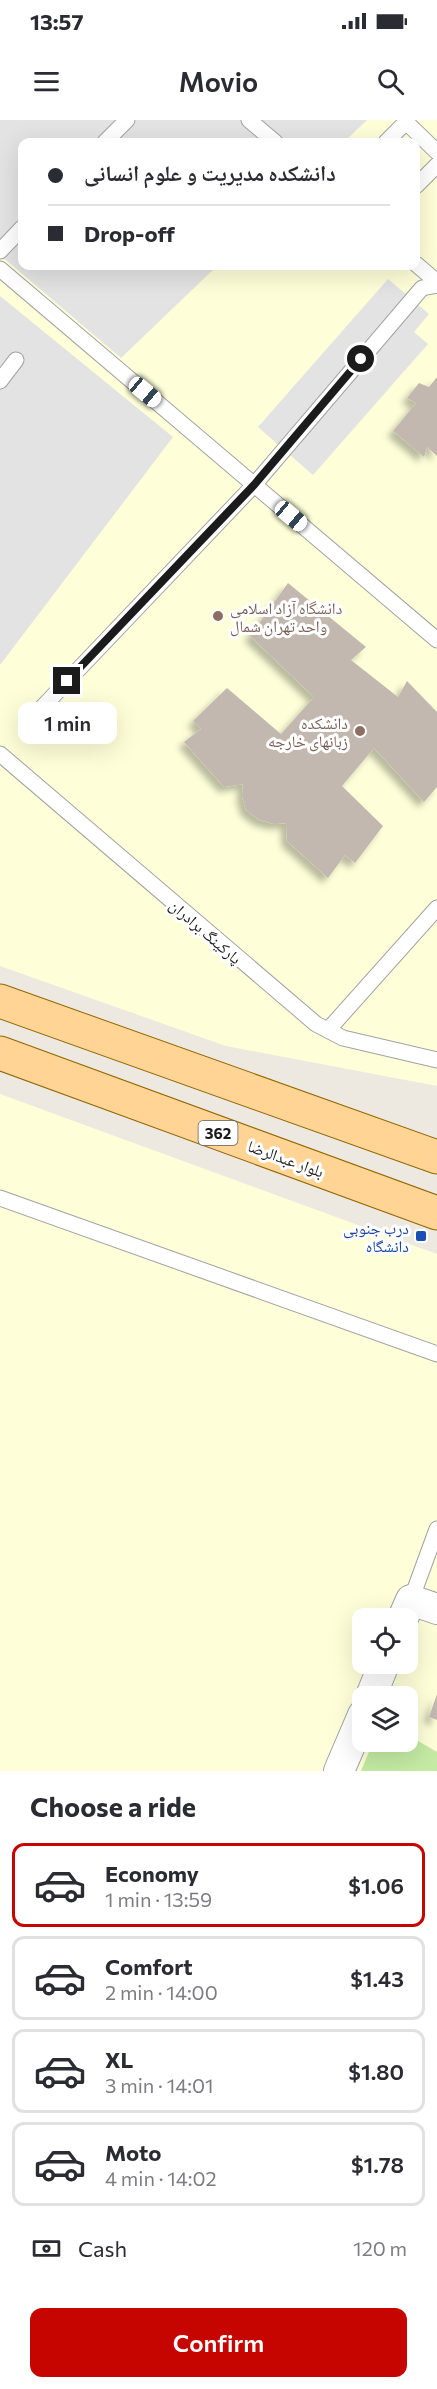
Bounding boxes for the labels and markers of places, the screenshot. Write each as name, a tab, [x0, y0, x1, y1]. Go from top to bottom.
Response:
place label: دانشگاه آزاد اسلامی واحد تهران شمال	[230, 598, 342, 637]
marker: دانشگاه آزاد اسلامی واحد تهران شمال	[211, 609, 225, 623]
place label: دانشکده زبانهای خارجه	[268, 713, 348, 752]
marker: دانشکده زبانهای خارجه	[353, 724, 367, 738]
place label: درب جنوبی دانشگاه	[343, 1218, 409, 1255]
marker: درب جنوبی دانشگاه	[414, 1229, 428, 1243]

